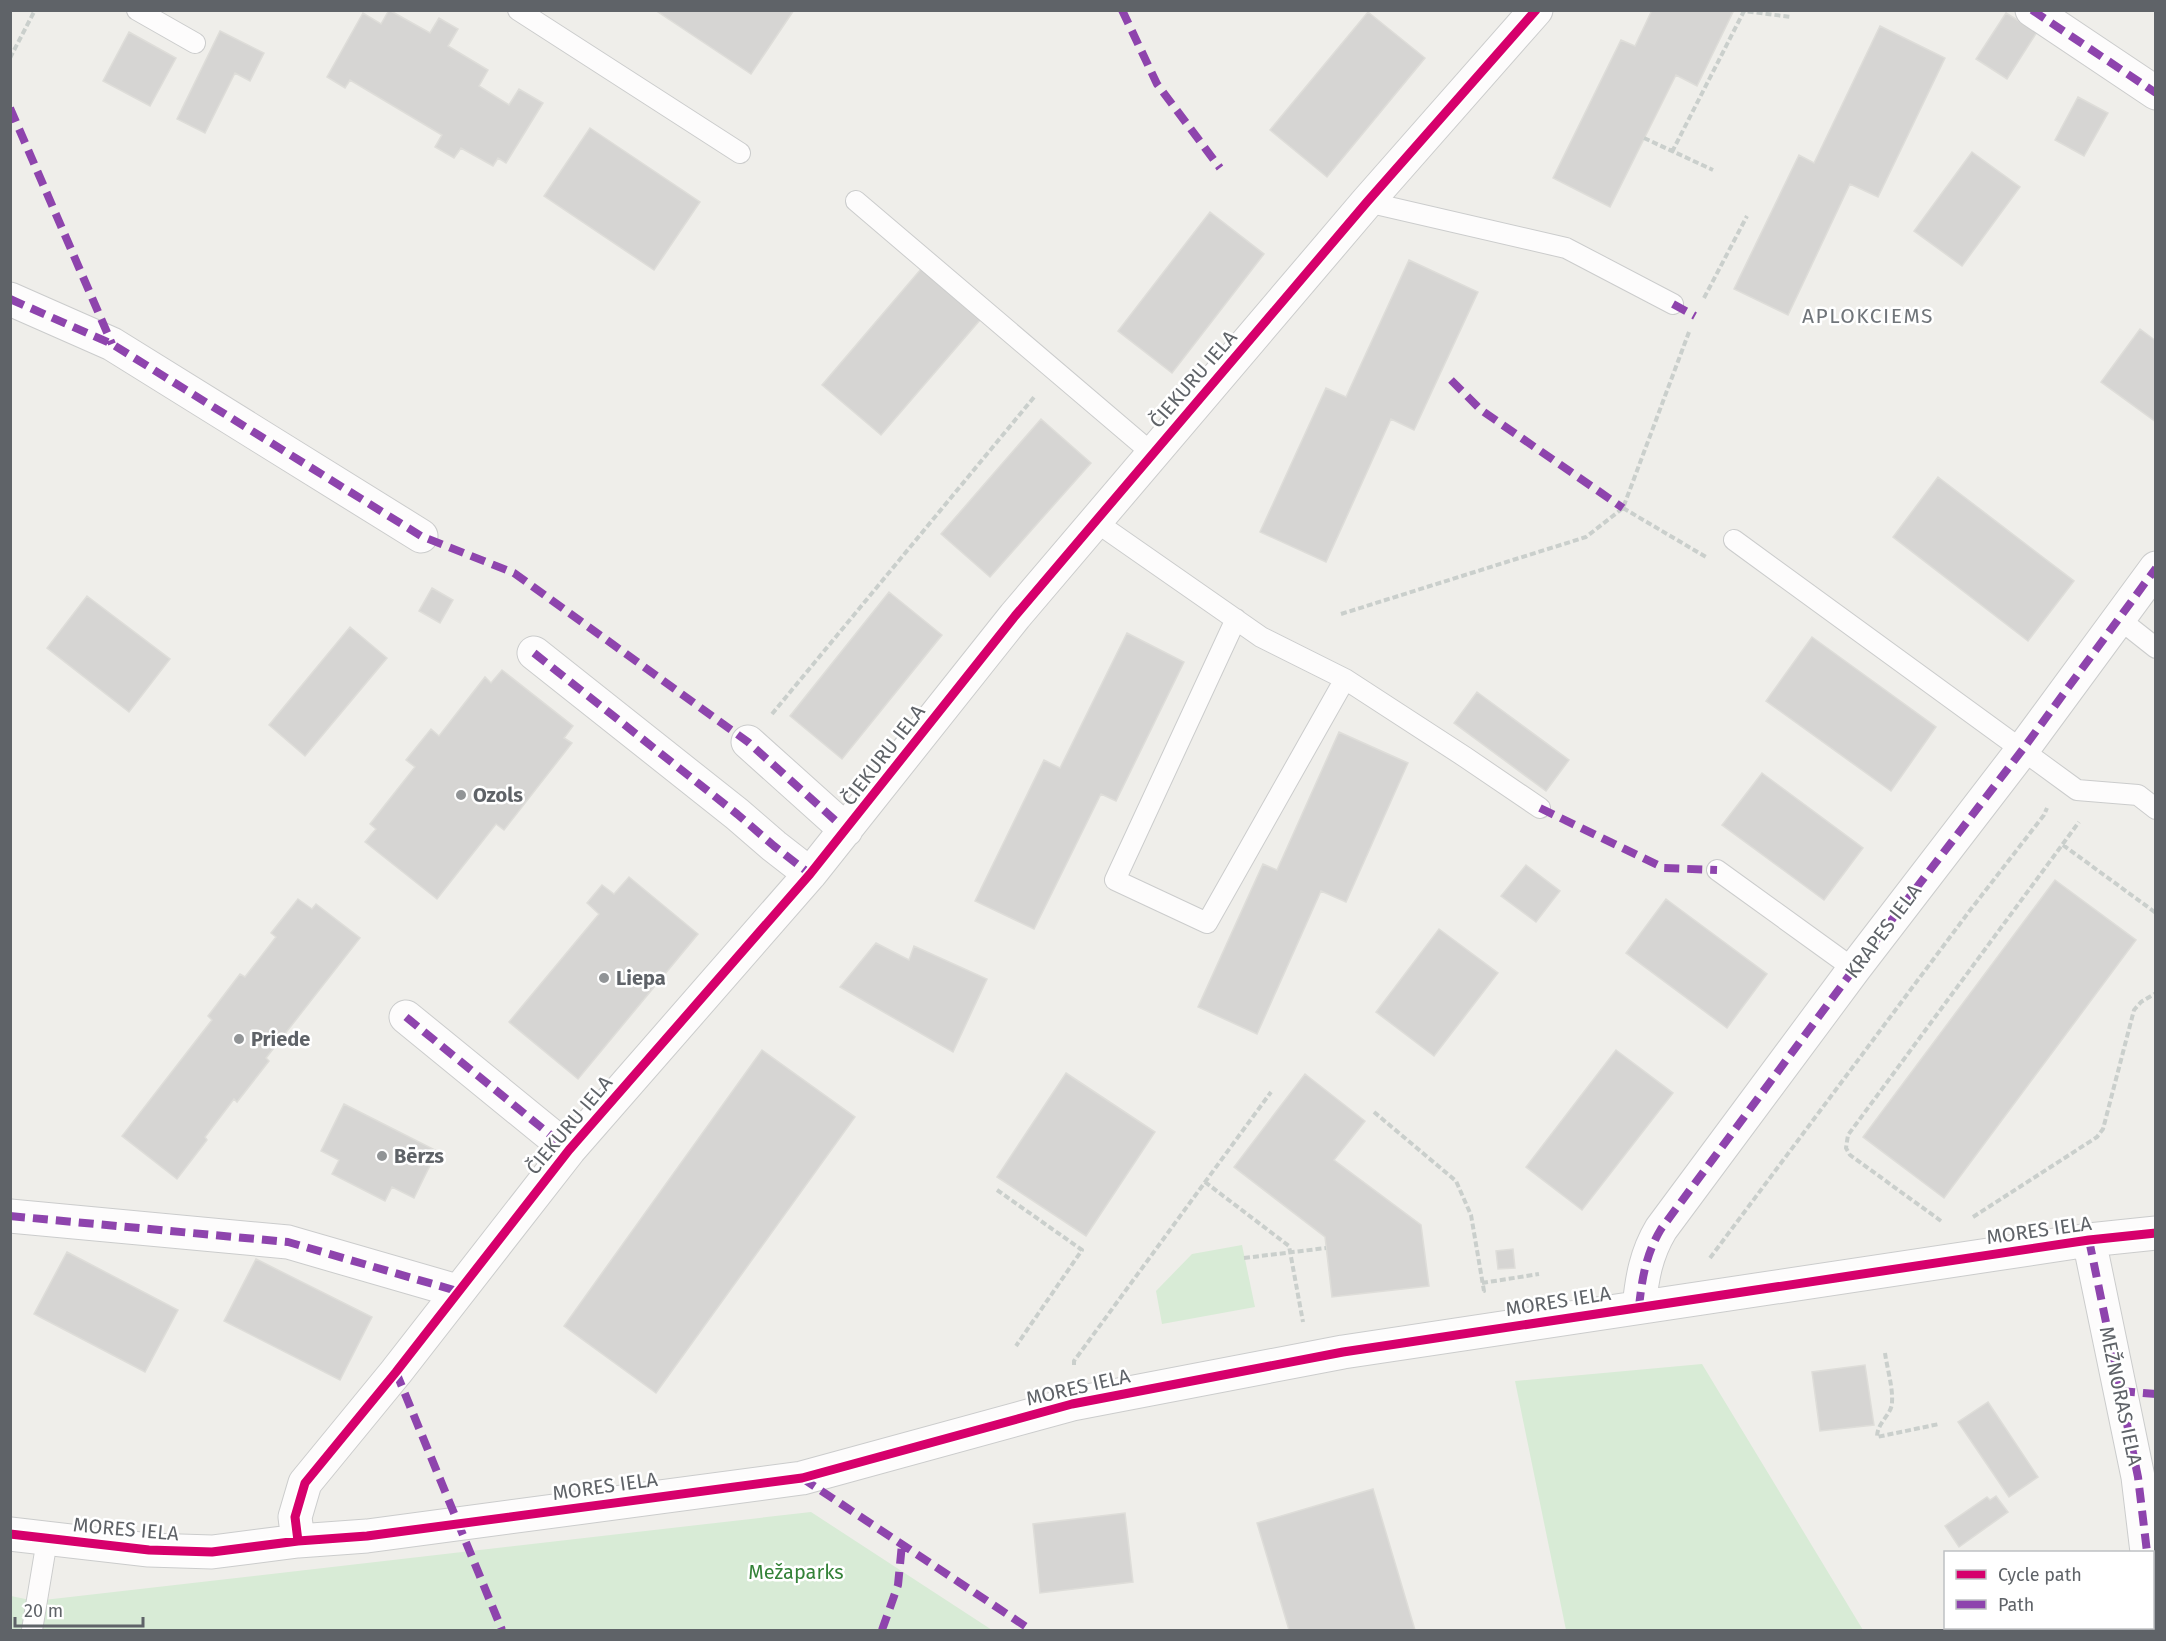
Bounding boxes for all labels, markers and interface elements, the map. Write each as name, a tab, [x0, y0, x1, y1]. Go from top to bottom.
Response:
district label: APLOKCIEMS	[1802, 303, 1934, 329]
street label: ČIEKURU IELA	[1144, 325, 1242, 433]
street label: ČIEKURU IELA	[836, 699, 930, 810]
place label: Ozols	[473, 783, 523, 807]
marker: Ozols	[454, 788, 468, 802]
street label: KRAPES IELA	[1840, 879, 1927, 983]
place label: Liepa	[616, 966, 666, 990]
marker: Liepa	[597, 971, 611, 985]
place label: Priede	[251, 1027, 310, 1051]
marker: Priede	[232, 1032, 246, 1046]
street label: ČIEKURU IELA	[521, 1070, 617, 1179]
place label: Bērzs	[394, 1144, 444, 1168]
marker: Bērzs	[375, 1149, 389, 1163]
street label: MORES IELA	[1985, 1211, 2094, 1249]
street label: MORES IELA	[1504, 1281, 1613, 1321]
street label: MEŽNORAS IELA	[2095, 1324, 2148, 1468]
street label: MORES IELA	[1024, 1363, 1133, 1411]
street label: MORES IELA	[551, 1467, 660, 1505]
street label: MORES IELA	[72, 1512, 180, 1546]
legend	[1944, 1551, 2154, 1629]
park label: Mežaparks	[748, 1560, 844, 1584]
text: Cycle path	[1998, 1564, 2082, 1586]
scale bar	[15, 1590, 142, 1628]
text: Path	[1998, 1594, 2034, 1616]
text: 20 m	[24, 1600, 63, 1622]

